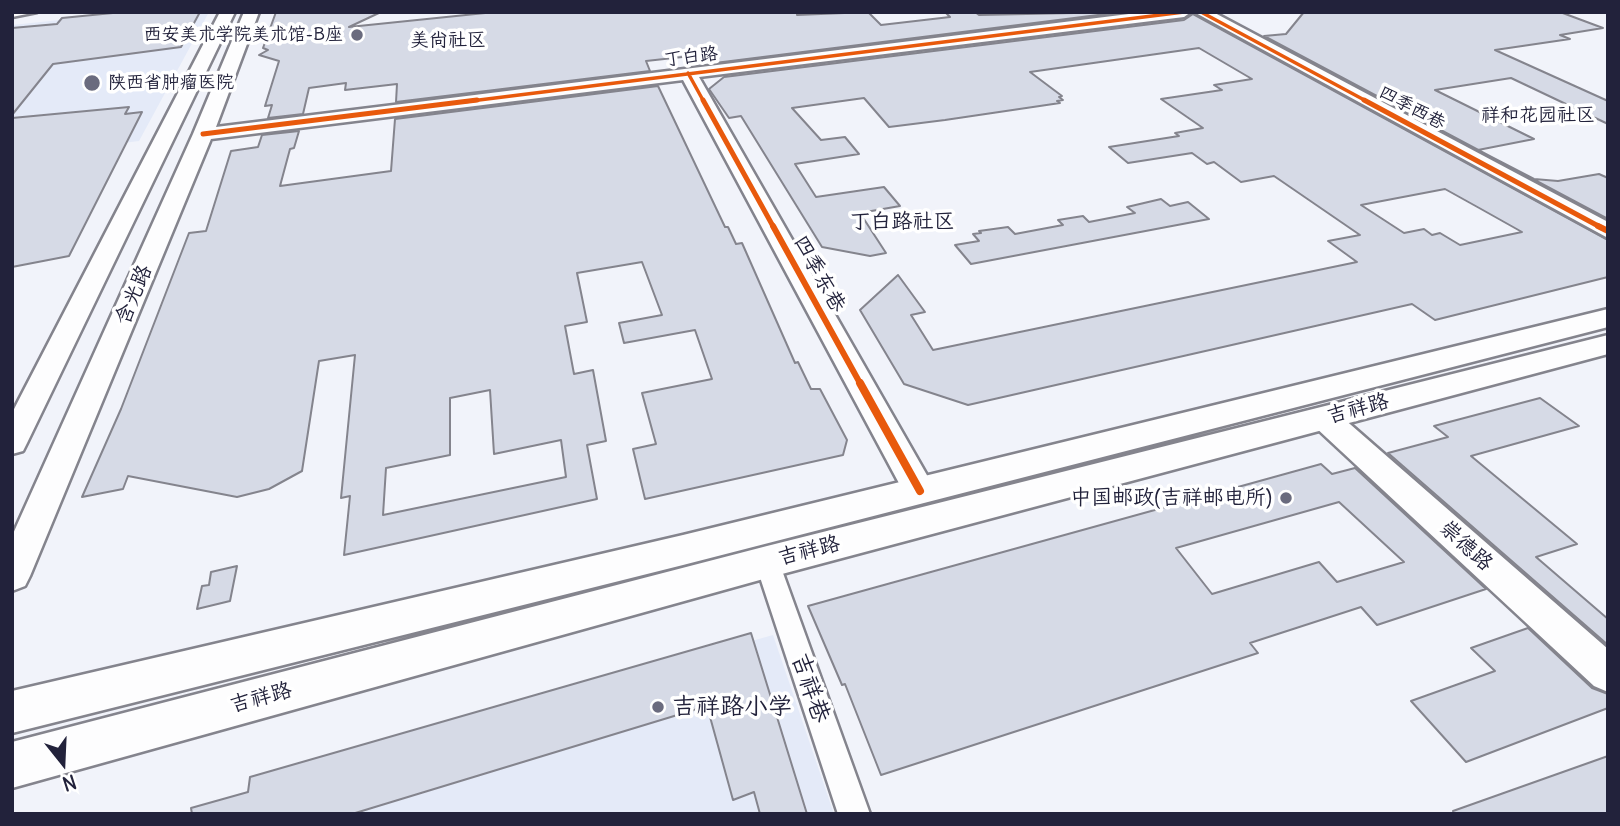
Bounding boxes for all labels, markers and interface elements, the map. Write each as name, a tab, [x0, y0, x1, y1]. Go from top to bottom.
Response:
place label: 西安美术学院美术馆-B座	[144, 24, 343, 46]
marker: 西安美术学院美术馆-B座	[349, 27, 365, 43]
district label: 美尚社区	[410, 30, 486, 52]
street label: 丁白路	[663, 43, 719, 71]
place label: 陕西省肿瘤医院	[108, 72, 234, 94]
marker: 陕西省肿瘤医院	[82, 73, 102, 93]
street label: 四季西巷	[1375, 82, 1449, 134]
district label: 祥和花园社区	[1481, 105, 1595, 127]
district label: 丁白路社区	[850, 209, 954, 235]
street label: 四季东巷	[788, 231, 850, 317]
street label: 含光路	[110, 261, 158, 329]
street label: 吉祥路	[1324, 389, 1392, 429]
place label: 中国邮政(吉祥邮电所)	[1070, 485, 1272, 511]
marker: 中国邮政(吉祥邮电所)	[1278, 490, 1294, 506]
street label: 崇德路	[1434, 516, 1498, 576]
street label: 吉祥路	[775, 531, 843, 571]
street label: 吉祥巷	[785, 649, 835, 727]
street label: 吉祥路	[227, 678, 295, 718]
place label: 吉祥路小学	[672, 693, 792, 721]
marker: 吉祥路小学	[650, 699, 666, 715]
north arrow	[28, 728, 98, 798]
text: N	[60, 770, 79, 796]

